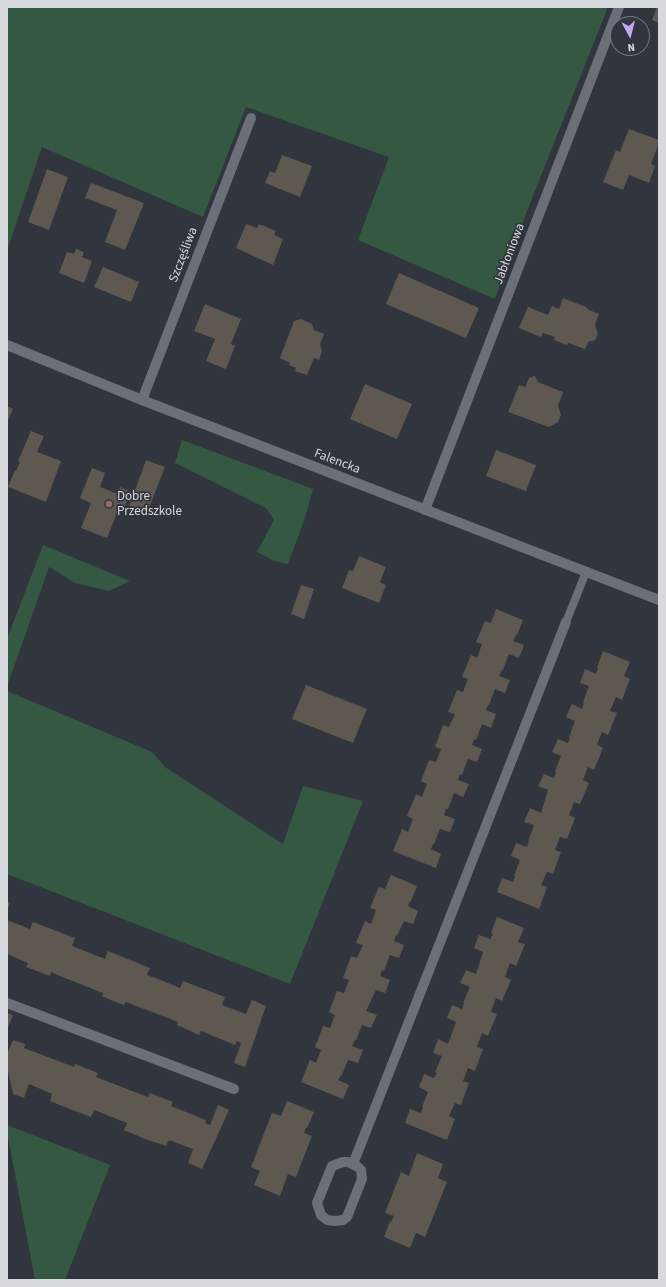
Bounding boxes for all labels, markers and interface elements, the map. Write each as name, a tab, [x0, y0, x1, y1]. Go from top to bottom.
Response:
north arrow	[610, 16, 650, 56]
text: N	[627, 40, 636, 55]
street label: Jabłoniowa	[491, 221, 529, 287]
street label: Szczęśliwa	[166, 225, 202, 285]
street label: Falencka	[312, 446, 362, 478]
place label: Dobre Przedszkole	[117, 489, 182, 520]
marker: Dobre Przedszkole	[104, 499, 114, 509]

